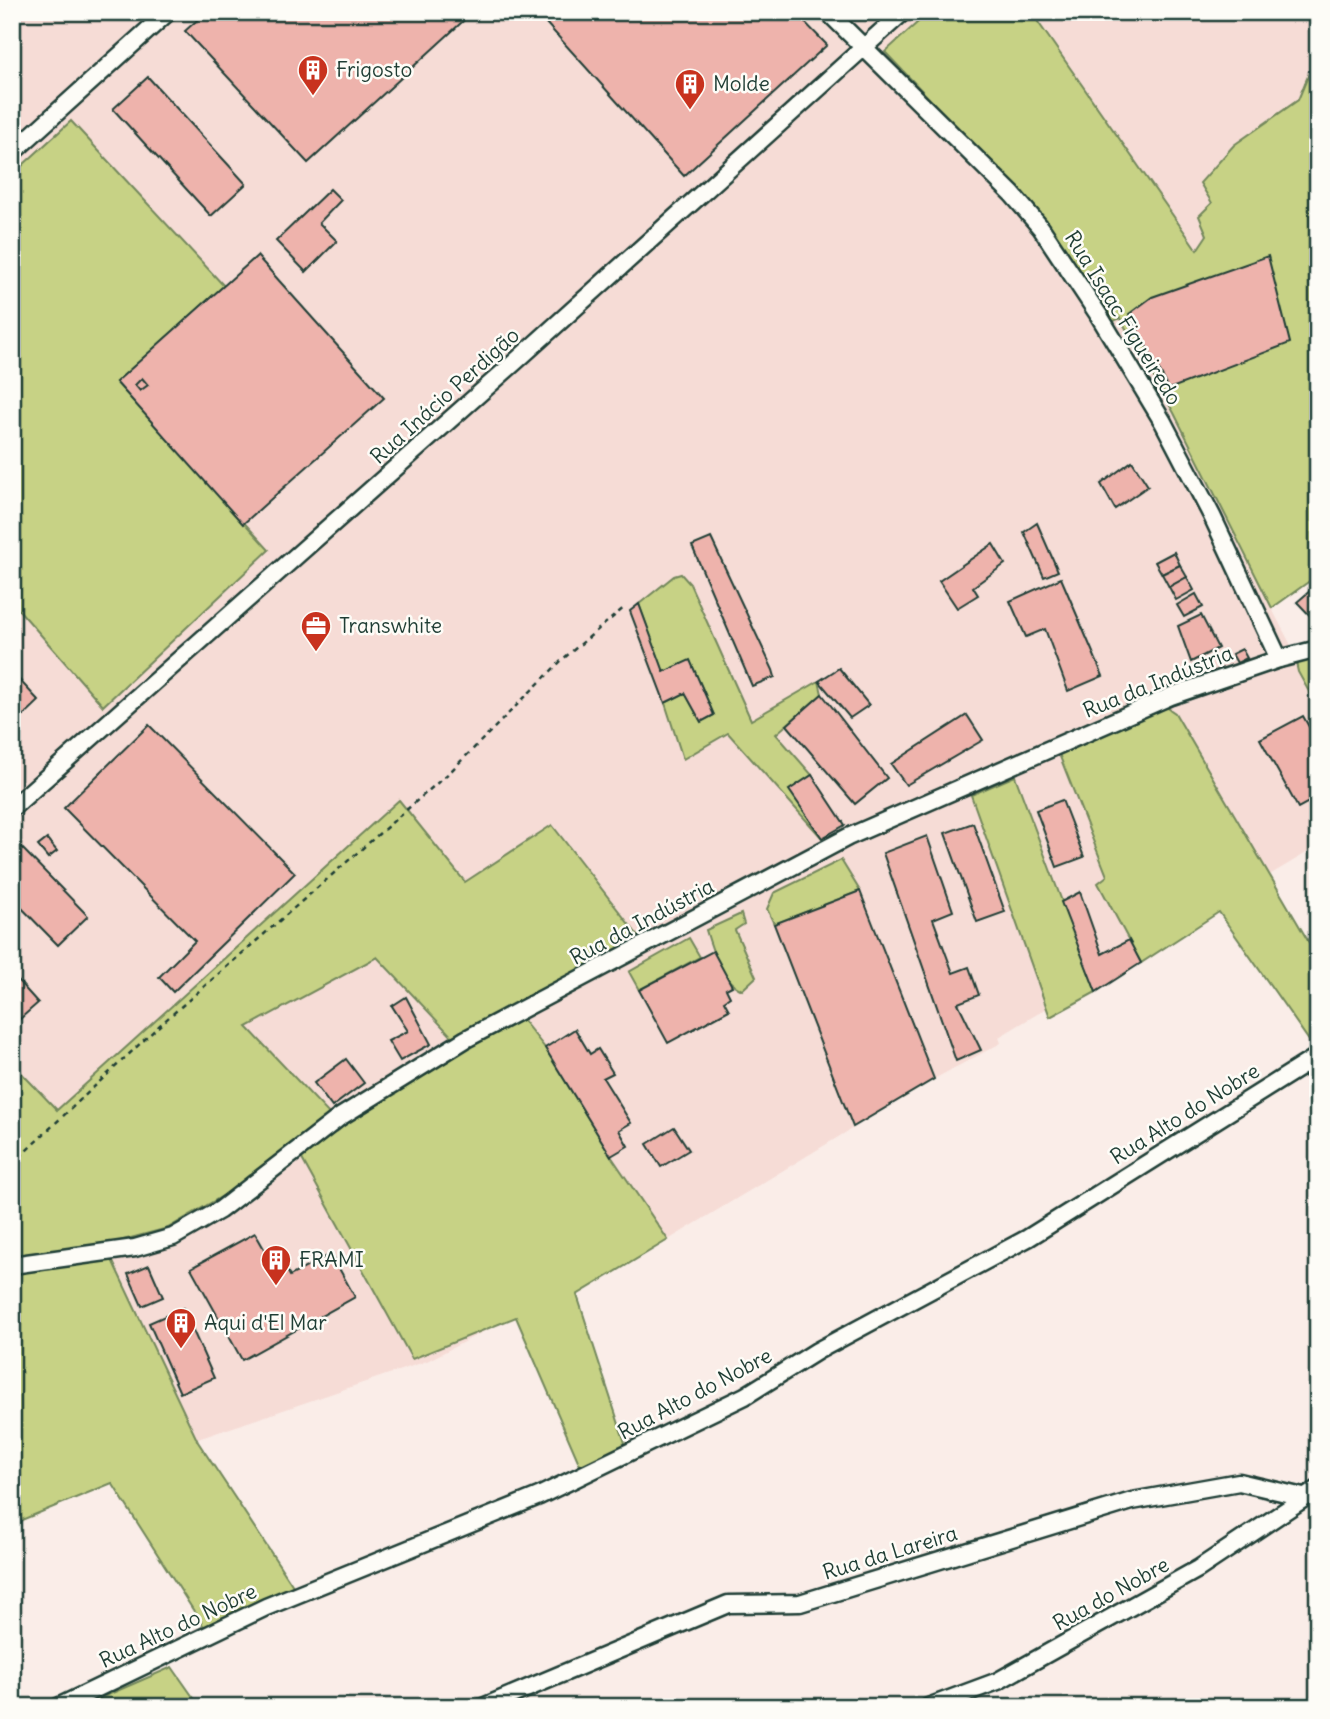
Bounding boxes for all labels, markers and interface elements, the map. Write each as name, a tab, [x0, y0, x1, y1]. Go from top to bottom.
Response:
building icon: Frigosto	[296, 53, 330, 97]
place label: Frigosto	[336, 56, 412, 83]
building icon: Molde	[673, 67, 707, 111]
place label: Molde	[713, 70, 770, 97]
street label: Rua Isaac Figueiredo	[1059, 226, 1188, 410]
street label: Rua Inácio Perdigão	[364, 321, 525, 470]
office icon: Transwhite	[299, 609, 333, 653]
place label: Transwhite	[339, 612, 442, 639]
street label: Rua da Indústria	[1079, 639, 1237, 724]
street label: Rua da Indústria	[565, 872, 718, 971]
street label: Rua Alto do Nobre	[1105, 1057, 1264, 1170]
building icon: FRAMI	[259, 1243, 293, 1287]
place label: FRAMI	[299, 1246, 364, 1273]
building icon: Aqui d'El Mar	[164, 1306, 198, 1350]
place label: Aqui d'El Mar	[204, 1309, 327, 1336]
street label: Rua Alto do Nobre	[613, 1342, 776, 1446]
street label: Rua da Lareira	[819, 1519, 960, 1586]
street label: Rua do Nobre	[1048, 1551, 1174, 1637]
street label: Rua Alto do Nobre	[95, 1577, 261, 1674]

